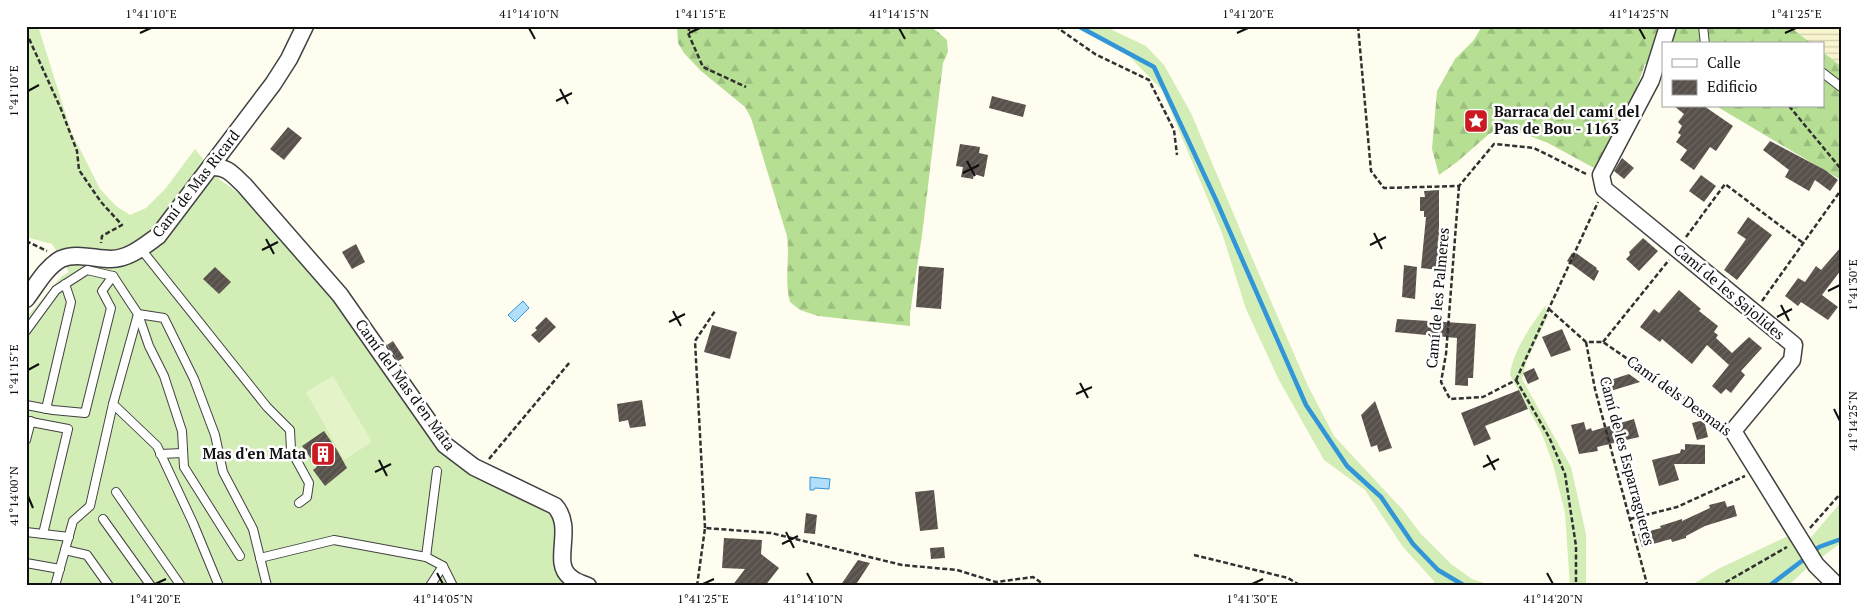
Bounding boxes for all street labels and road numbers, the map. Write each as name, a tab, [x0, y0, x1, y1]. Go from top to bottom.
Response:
street label: Camí de Mas Ricard	[147, 125, 244, 241]
street label: Camí de les Palmeres	[1421, 227, 1453, 369]
street label: Camí de les Sajolides	[1670, 239, 1790, 344]
street label: Camí del Mas d'en Mata	[351, 315, 461, 455]
street label: Camí dels Desmais	[1623, 350, 1736, 440]
street label: Camí de les Esparragueres	[1596, 374, 1660, 548]

